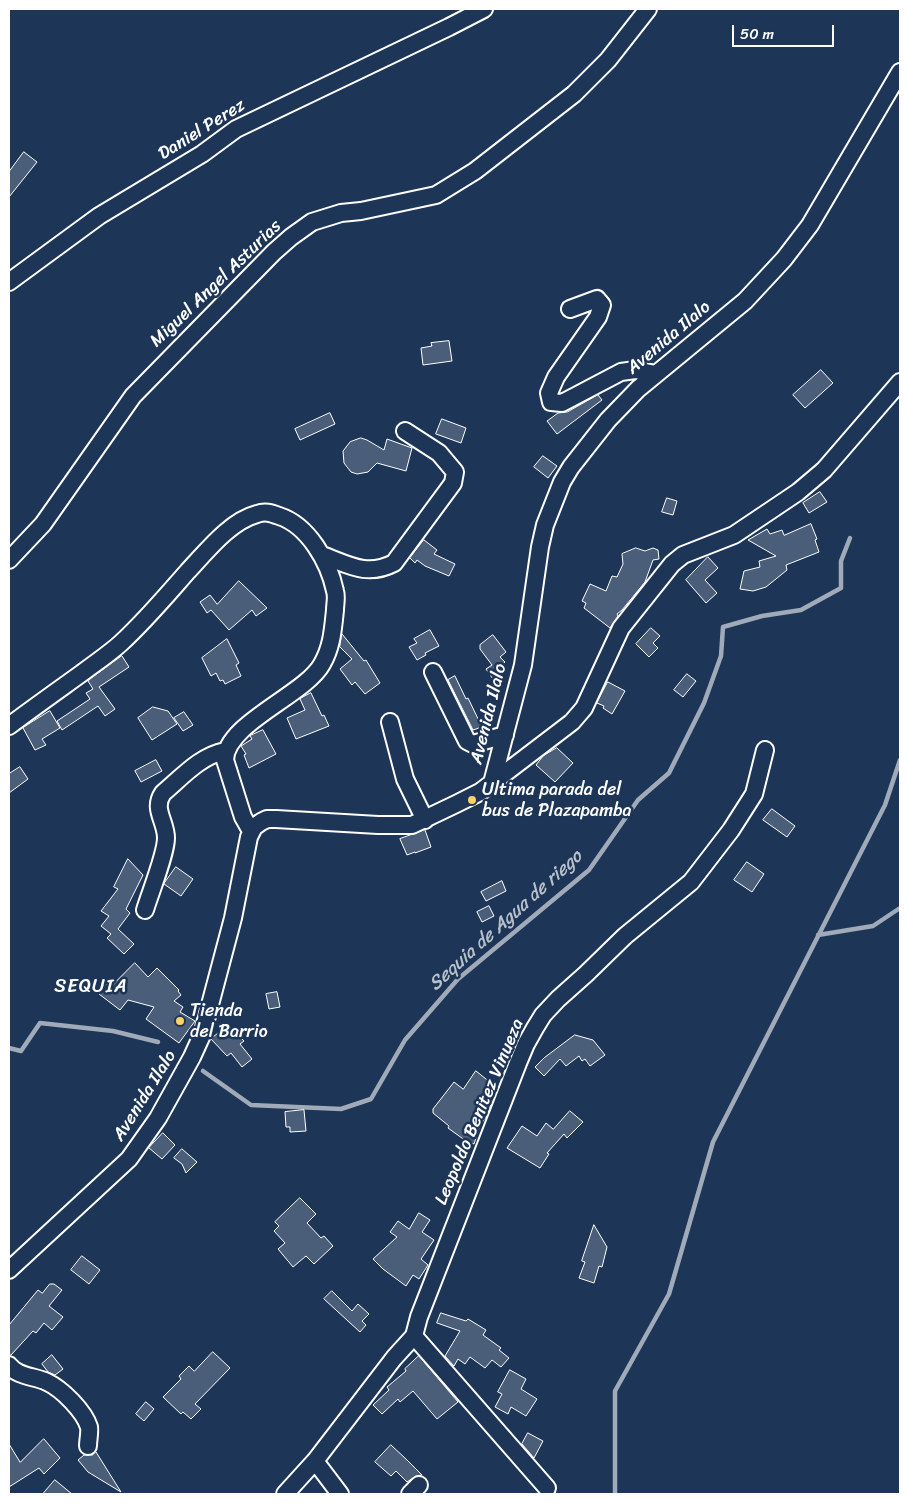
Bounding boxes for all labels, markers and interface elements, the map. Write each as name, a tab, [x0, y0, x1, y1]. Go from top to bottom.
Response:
scale bar	[734, 15, 836, 47]
text: 50 m	[740, 21, 774, 47]
street label: Daniel Perez	[155, 95, 249, 165]
street label: Miguel Angel Asturias	[146, 216, 286, 352]
street label: Avenida Ilalo	[623, 297, 715, 379]
street label: Avenida Ilalo	[466, 661, 512, 767]
place label: Ultima parada del bus de Plazapamba	[482, 779, 632, 822]
marker: Ultima parada del bus de Plazapamba	[466, 794, 478, 806]
water label: Sequia de Agua de riego	[424, 846, 588, 996]
district label: SEQUIA	[54, 976, 128, 998]
place label: Tienda del Barrio	[190, 1000, 268, 1042]
marker: Tienda del Barrio	[174, 1015, 186, 1027]
street label: Leopoldo Benitez Vinueza	[431, 1016, 529, 1208]
street label: Avenida Ilalo	[109, 1047, 181, 1145]

